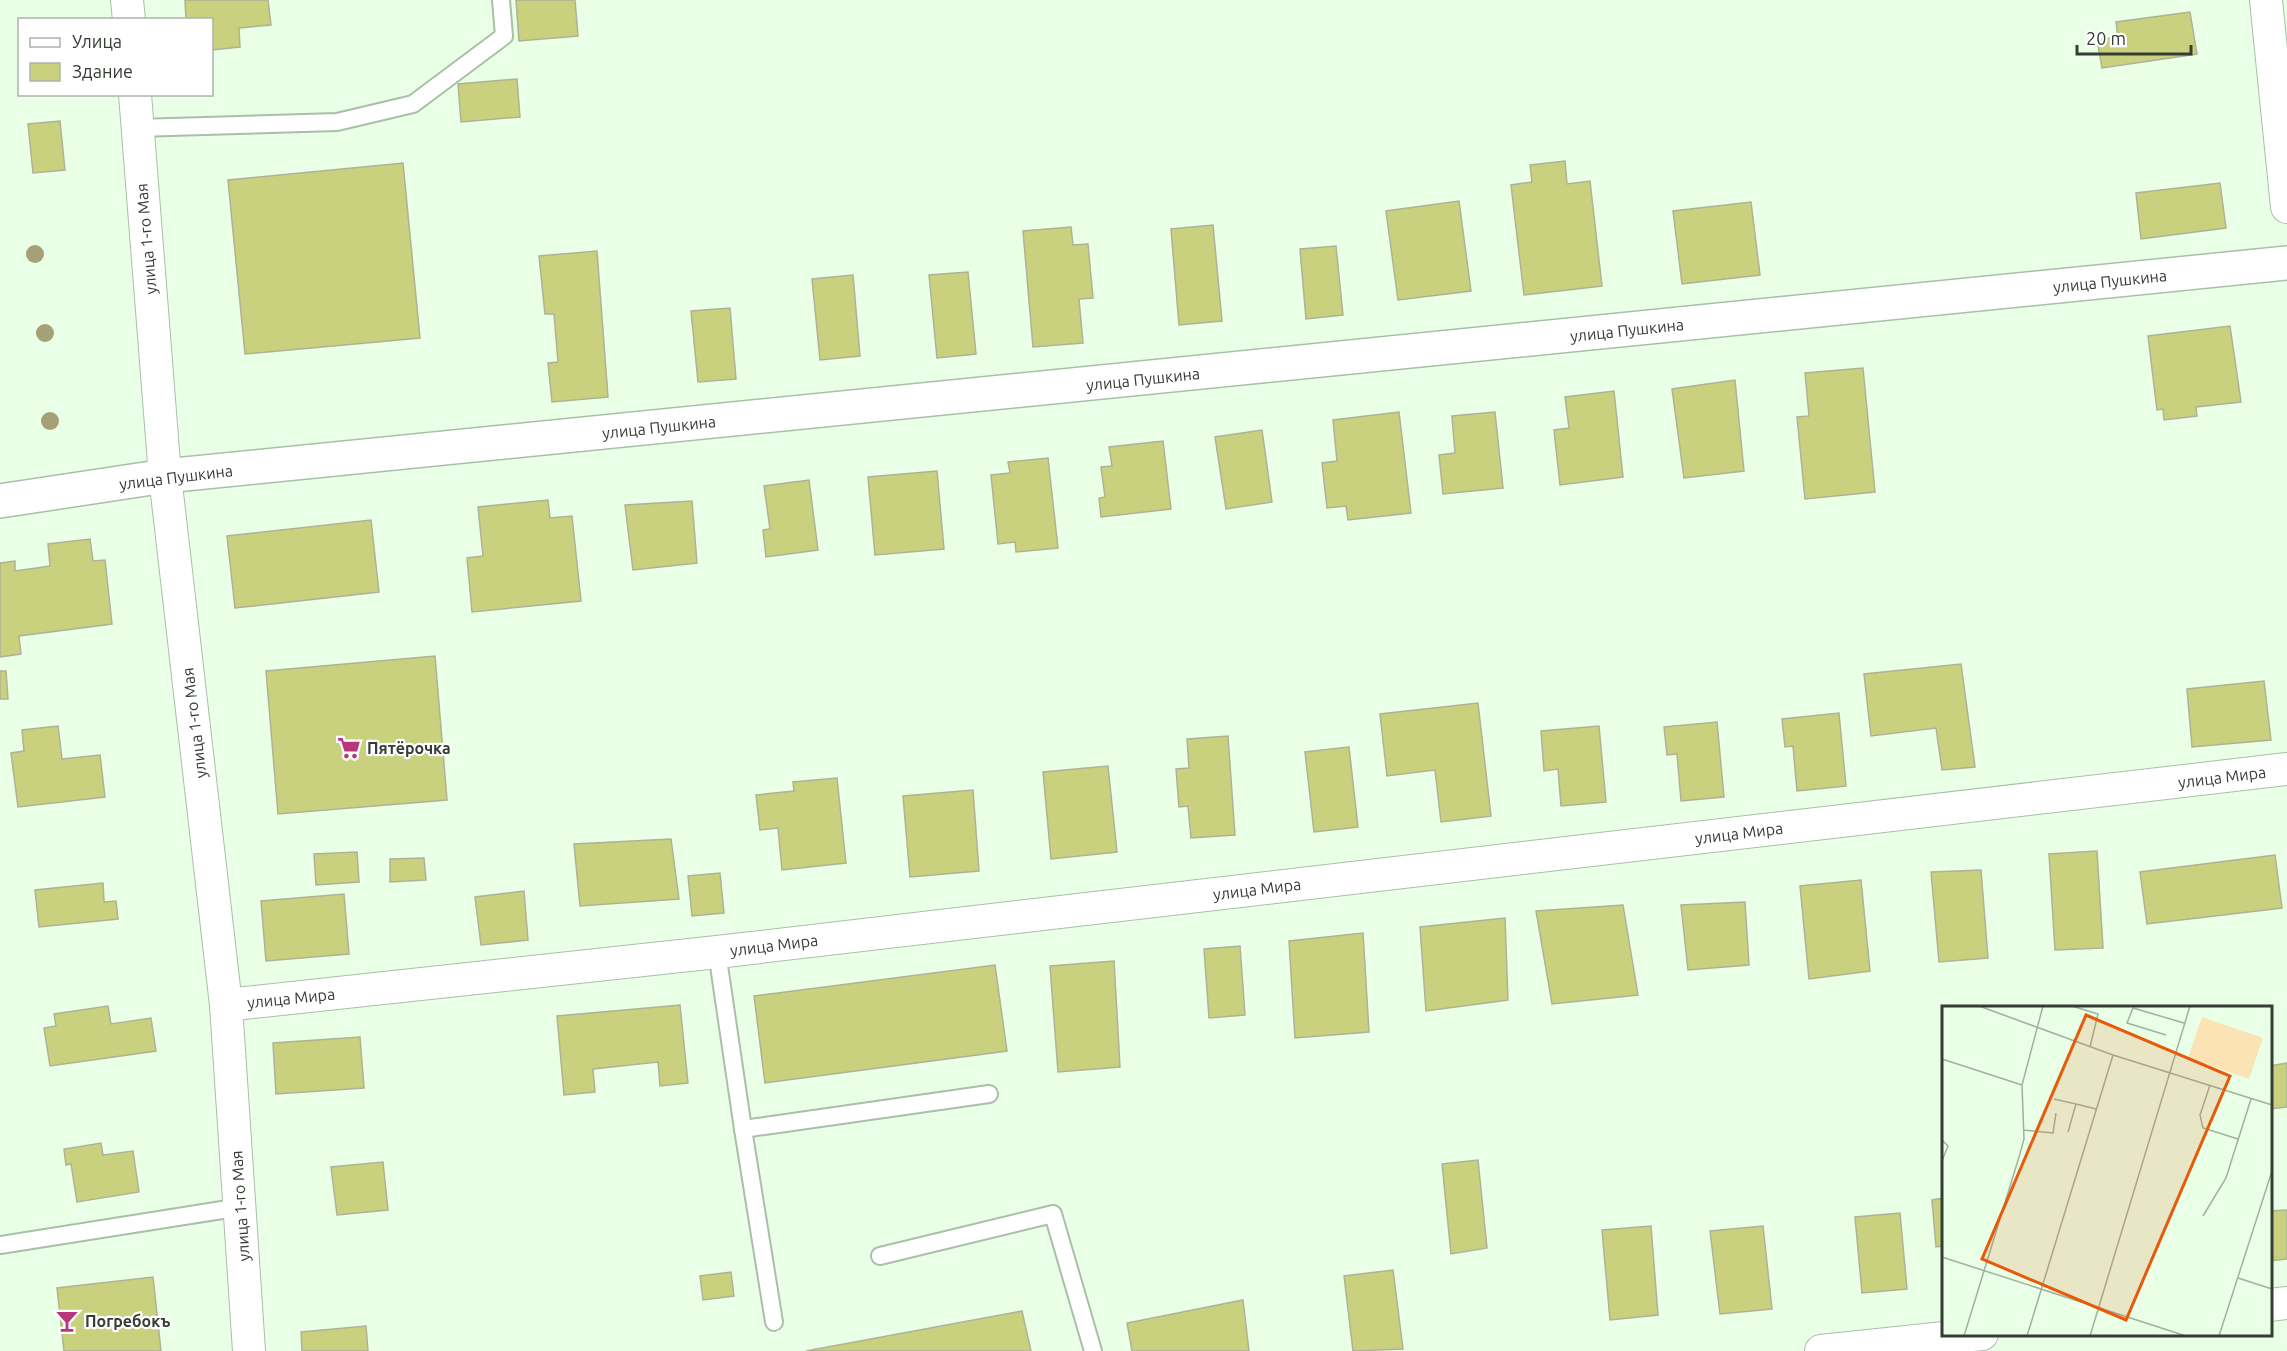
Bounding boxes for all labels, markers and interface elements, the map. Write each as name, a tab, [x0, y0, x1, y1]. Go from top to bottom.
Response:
legend	[18, 18, 213, 96]
scale bar	[2077, 18, 2191, 56]
text: 20 m	[2086, 28, 2126, 48]
text: Улица	[72, 31, 122, 51]
text: Здание	[72, 61, 133, 81]
street label: улица 1-го Мая	[132, 183, 160, 295]
street label: улица Пушкина	[2052, 266, 2168, 296]
street label: улица Пушкина	[1569, 315, 1685, 345]
street label: улица Пушкина	[1085, 364, 1201, 394]
street label: улица Пушкина	[601, 412, 717, 442]
street label: улица Пушкина	[118, 461, 234, 493]
street label: улица 1-го Мая	[178, 667, 210, 779]
supermarket icon: Пятёрочка	[336, 735, 362, 761]
place label: Пятёрочка	[367, 739, 451, 757]
street label: улица Мира	[2177, 763, 2267, 791]
street label: улица Мира	[1694, 819, 1784, 847]
street label: улица Мира	[1212, 875, 1302, 903]
street label: улица Мира	[729, 931, 819, 959]
street label: улица Мира	[246, 984, 336, 1012]
inset map	[1942, 1006, 2272, 1336]
street label: улица 1-го Мая	[227, 1150, 253, 1262]
bar icon: Погребокъ	[54, 1308, 80, 1334]
place label: Погребокъ	[85, 1312, 171, 1330]

